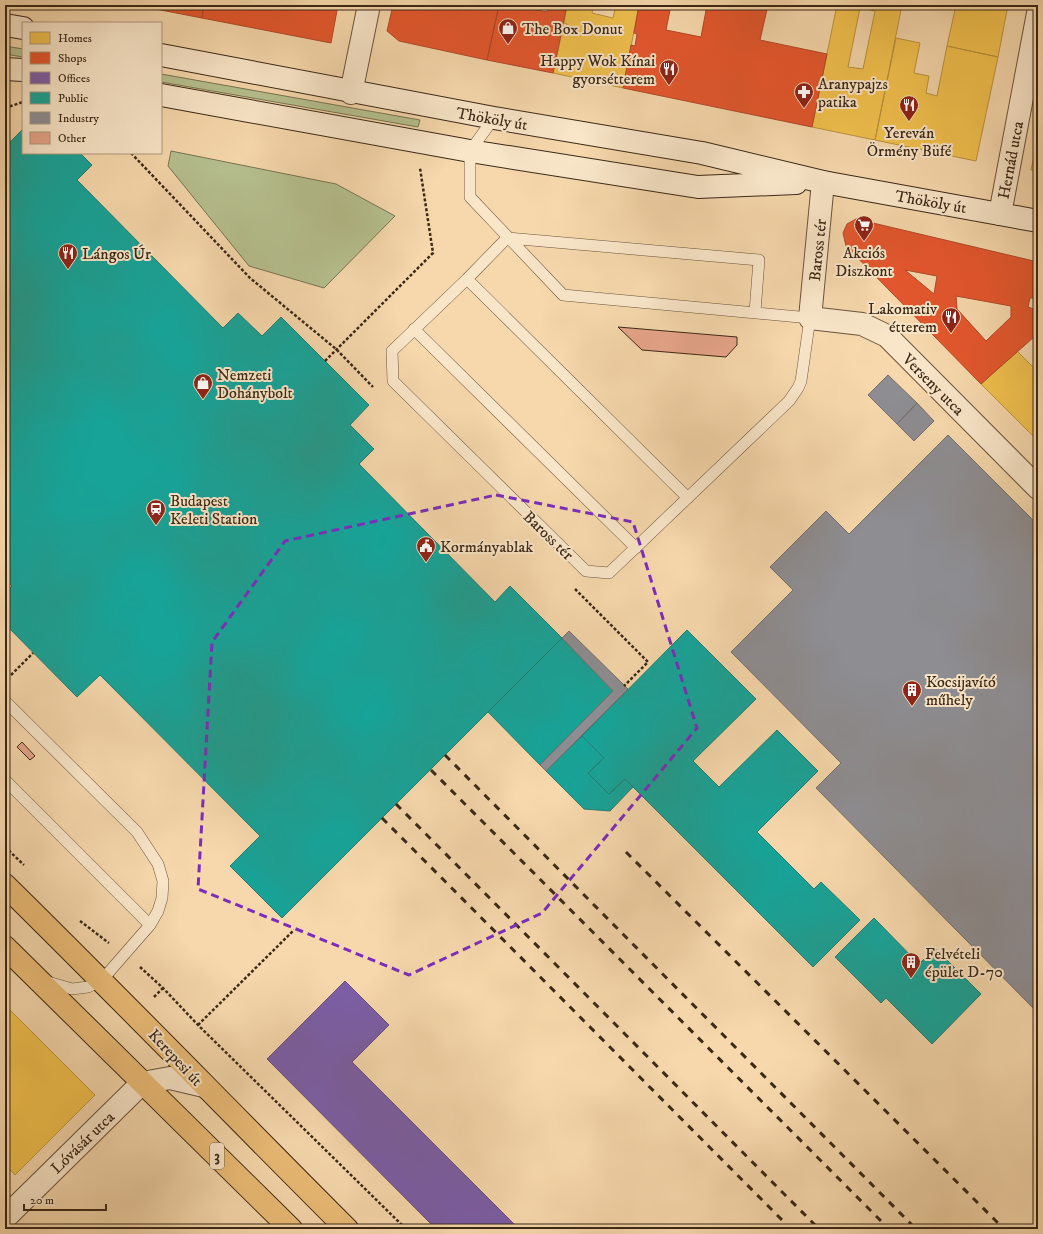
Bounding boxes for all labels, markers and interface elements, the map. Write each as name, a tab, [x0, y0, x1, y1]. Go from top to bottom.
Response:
shop icon: The Box Donut	[497, 17, 519, 45]
place label: The Box Donut	[522, 19, 623, 39]
legend	[22, 22, 162, 154]
text: Homes	[58, 31, 92, 46]
text: Shops	[58, 51, 86, 66]
place label: Happy Wok Kínai gyorsétterem	[540, 51, 655, 89]
restaurant icon: Happy Wok Kínai gyorsétterem	[658, 58, 680, 86]
text: Offices	[58, 71, 90, 86]
place label: Aranypajzs patika	[817, 74, 888, 112]
pharmacy icon: Aranypajzs patika	[793, 81, 815, 109]
text: Public	[58, 91, 88, 106]
restaurant icon: Yereván Örmény Büfé	[898, 94, 920, 122]
street label: Thököly út	[455, 103, 529, 135]
text: Industry	[58, 111, 99, 126]
street label: Hernád utca	[994, 119, 1028, 201]
place label: Yereván Örmény Büfé	[867, 123, 952, 161]
text: Other	[58, 131, 87, 146]
street label: Thököly út	[894, 186, 968, 218]
supermarket icon: Akciós Diszkont	[853, 214, 875, 242]
street label: Baross tér	[805, 218, 831, 282]
restaurant icon: Lángos Úr	[57, 242, 79, 270]
place label: Akciós Diszkont	[835, 243, 893, 281]
place label: Lángos Úr	[82, 244, 151, 264]
place label: Lakomativ étterem	[868, 299, 938, 337]
restaurant icon: Lakomativ étterem	[940, 306, 962, 334]
street label: Verseny utca	[897, 349, 969, 420]
place label: Nemzeti Dohánybolt	[217, 365, 293, 403]
shop icon: Nemzeti Dohánybolt	[192, 372, 214, 400]
place label: Budapest Keleti Station	[170, 491, 258, 529]
station icon: Budapest Keleti Station	[145, 498, 167, 526]
street label: Baross tér	[519, 507, 578, 565]
public building icon: Kormányablak	[415, 535, 437, 563]
place label: Kormányablak	[440, 537, 533, 557]
place label: Kocsijavító műhely	[926, 672, 996, 710]
building icon: Kocsijavító műhely	[901, 679, 923, 707]
place label: Felvételi épület D-70	[925, 944, 1003, 982]
building icon: Felvételi épület D-70	[900, 951, 922, 979]
street label: Kerepesi út	[144, 1025, 207, 1090]
street label: Lóvásár utca	[47, 1107, 119, 1178]
road number: 3	[210, 1143, 224, 1169]
scale bar	[24, 1186, 106, 1212]
text: 20 m	[30, 1193, 54, 1208]

